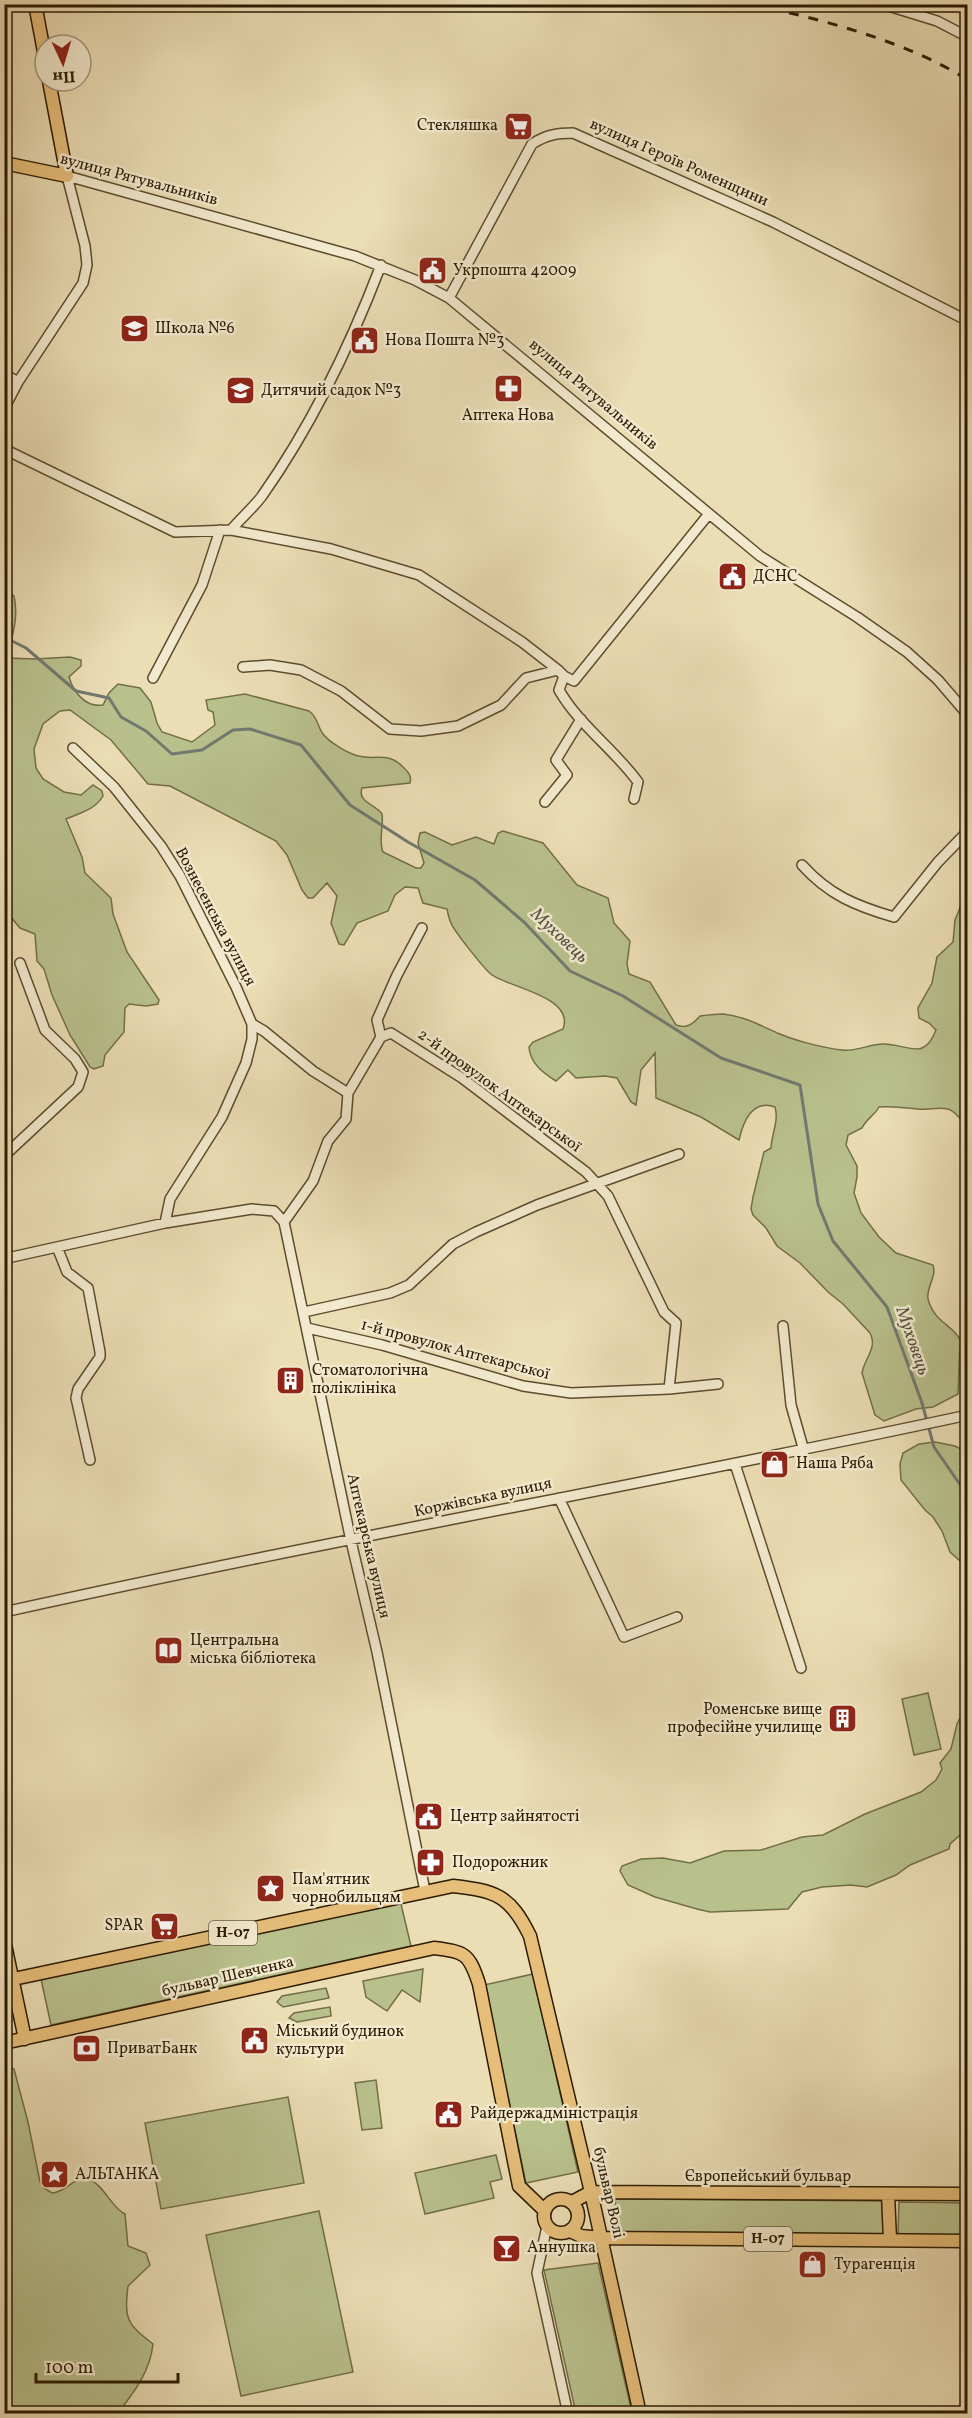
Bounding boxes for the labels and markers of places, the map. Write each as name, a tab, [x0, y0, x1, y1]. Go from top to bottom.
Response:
supermarket icon: Стекляшка	[503, 110, 535, 142]
place label: Стекляшка	[417, 115, 498, 137]
public building icon: Укрпошта 42009	[416, 255, 448, 287]
place label: Укрпошта 42009	[453, 260, 576, 282]
school or university icon: Школа №6	[118, 313, 150, 345]
place label: Школа №6	[155, 318, 235, 340]
public building icon: Нова Пошта №3	[348, 325, 380, 357]
place label: Нова Пошта №3	[385, 330, 505, 352]
pharmacy icon: Аптека Нова	[492, 372, 524, 404]
school or university icon: Дитячий садок №3	[224, 375, 256, 407]
place label: Дитячий садок №3	[261, 380, 401, 402]
place label: Аптека Нова	[462, 405, 554, 427]
public building icon: ДСНС	[716, 561, 748, 593]
place label: ДСНС	[753, 566, 798, 588]
place label: Стоматологічна поліклініка	[312, 1360, 428, 1400]
building icon: Стоматологічна поліклініка	[275, 1364, 307, 1396]
shop icon: Наша Ряба	[759, 1448, 791, 1480]
place label: Наша Ряба	[796, 1453, 874, 1475]
place label: Центральна міська бібліотека	[190, 1630, 316, 1670]
library icon: Центральна міська бібліотека	[153, 1634, 185, 1666]
place label: Роменське вище професійне училище	[667, 1699, 822, 1739]
building icon: Роменське вище професійне училище	[827, 1703, 859, 1735]
public building icon: Центр зайнятості	[413, 1801, 445, 1833]
place label: Центр зайнятості	[450, 1806, 580, 1828]
pharmacy icon: Подорожник	[415, 1847, 447, 1879]
place label: Подорожник	[452, 1852, 549, 1874]
place label: Пам'ятник чорнобильцям	[292, 1869, 401, 1909]
place icon: Пам'ятник чорнобильцям	[255, 1873, 287, 1905]
supermarket icon: SPAR	[149, 1910, 181, 1942]
place label: SPAR	[104, 1915, 144, 1937]
place label: Міський будинок культури	[276, 2021, 404, 2061]
public building icon: Міський будинок культури	[239, 2025, 271, 2057]
bank icon: ПриватБанк	[70, 2033, 102, 2065]
place label: ПриватБанк	[107, 2038, 198, 2060]
public building icon: Райдержадміністрація	[433, 2098, 465, 2130]
place label: Райдержадміністрація	[470, 2103, 638, 2125]
place icon: АЛЬТАНКА	[38, 2159, 70, 2191]
place label: АЛЬТАНКА	[75, 2164, 159, 2186]
bar icon: Аннушка	[490, 2232, 522, 2264]
place label: Аннушка	[527, 2237, 596, 2259]
shop icon: Турагенція	[797, 2249, 829, 2281]
place label: Турагенція	[834, 2254, 916, 2276]

